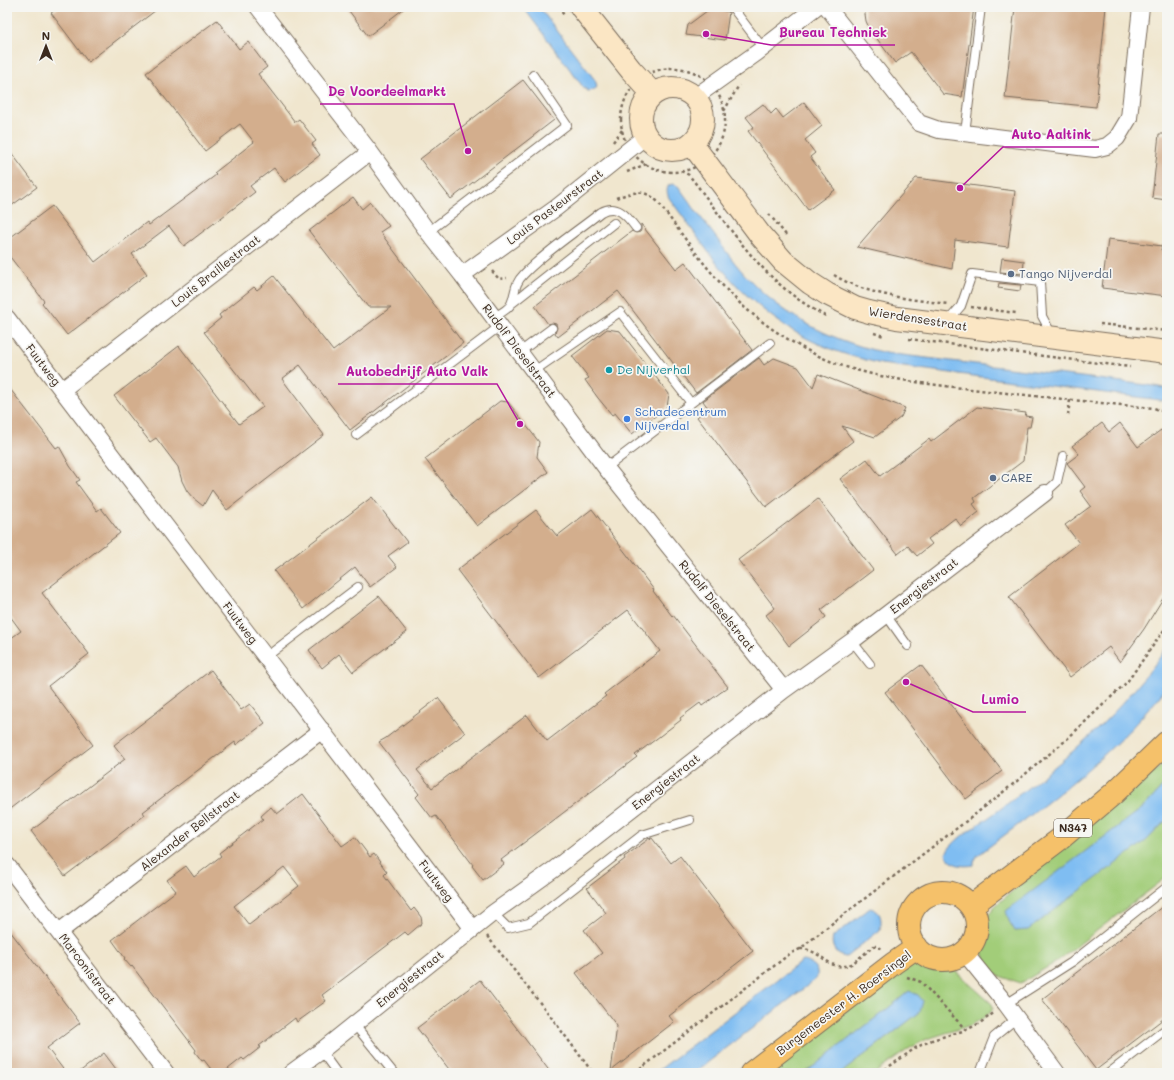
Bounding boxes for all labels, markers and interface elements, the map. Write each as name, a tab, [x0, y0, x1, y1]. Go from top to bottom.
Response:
callout: Bureau Techniek	[771, 20, 895, 45]
text: Bureau Techniek	[779, 23, 887, 40]
north arrow	[26, 26, 66, 66]
text: N	[42, 28, 50, 43]
callout: De Voordeelmarkt	[320, 79, 454, 104]
text: De Voordeelmarkt	[328, 82, 446, 99]
callout: Auto Aaltink	[1003, 122, 1099, 147]
text: Auto Aaltink	[1011, 125, 1091, 142]
street label: Louis Pasteurstraat	[503, 165, 606, 248]
street label: Louis Braillestraat	[168, 230, 263, 310]
place label: Tango Nijverdal	[1019, 265, 1112, 281]
marker: Tango Nijverdal	[1006, 269, 1016, 279]
street label: Rudolf Dieselstraat	[479, 300, 560, 401]
street label: Wierdensestraat	[868, 302, 969, 334]
street label: Fuutweg	[23, 340, 65, 389]
callout: Autobedrijf Auto Valk	[338, 359, 497, 384]
place label: De Nijverhal	[617, 361, 690, 377]
text: Autobedrijf Auto Valk	[346, 362, 488, 379]
marker: De Nijverhal	[604, 365, 614, 375]
place label: Schadecentrum Nijverdal	[635, 403, 727, 433]
marker: Schadecentrum Nijverdal	[622, 414, 632, 424]
place label: CARE	[1001, 469, 1033, 485]
marker: CARE	[988, 473, 998, 483]
street label: Energiestraat	[886, 554, 961, 617]
street label: Rudolf Dieselstraat	[676, 556, 760, 655]
street label: Fuutweg	[220, 598, 262, 647]
callout: Lumio	[973, 687, 1026, 712]
text: Lumio	[981, 690, 1019, 707]
street label: Energiestraat	[628, 750, 703, 813]
street label: Alexander Bellstraat	[136, 786, 242, 874]
road number: N347	[1054, 819, 1092, 837]
street label: Fuutweg	[416, 856, 458, 905]
street label: Marconistraat	[56, 930, 120, 1007]
street label: Energiestraat	[372, 946, 446, 1010]
street label: Burgemeester H. Boersingel	[773, 946, 914, 1058]

